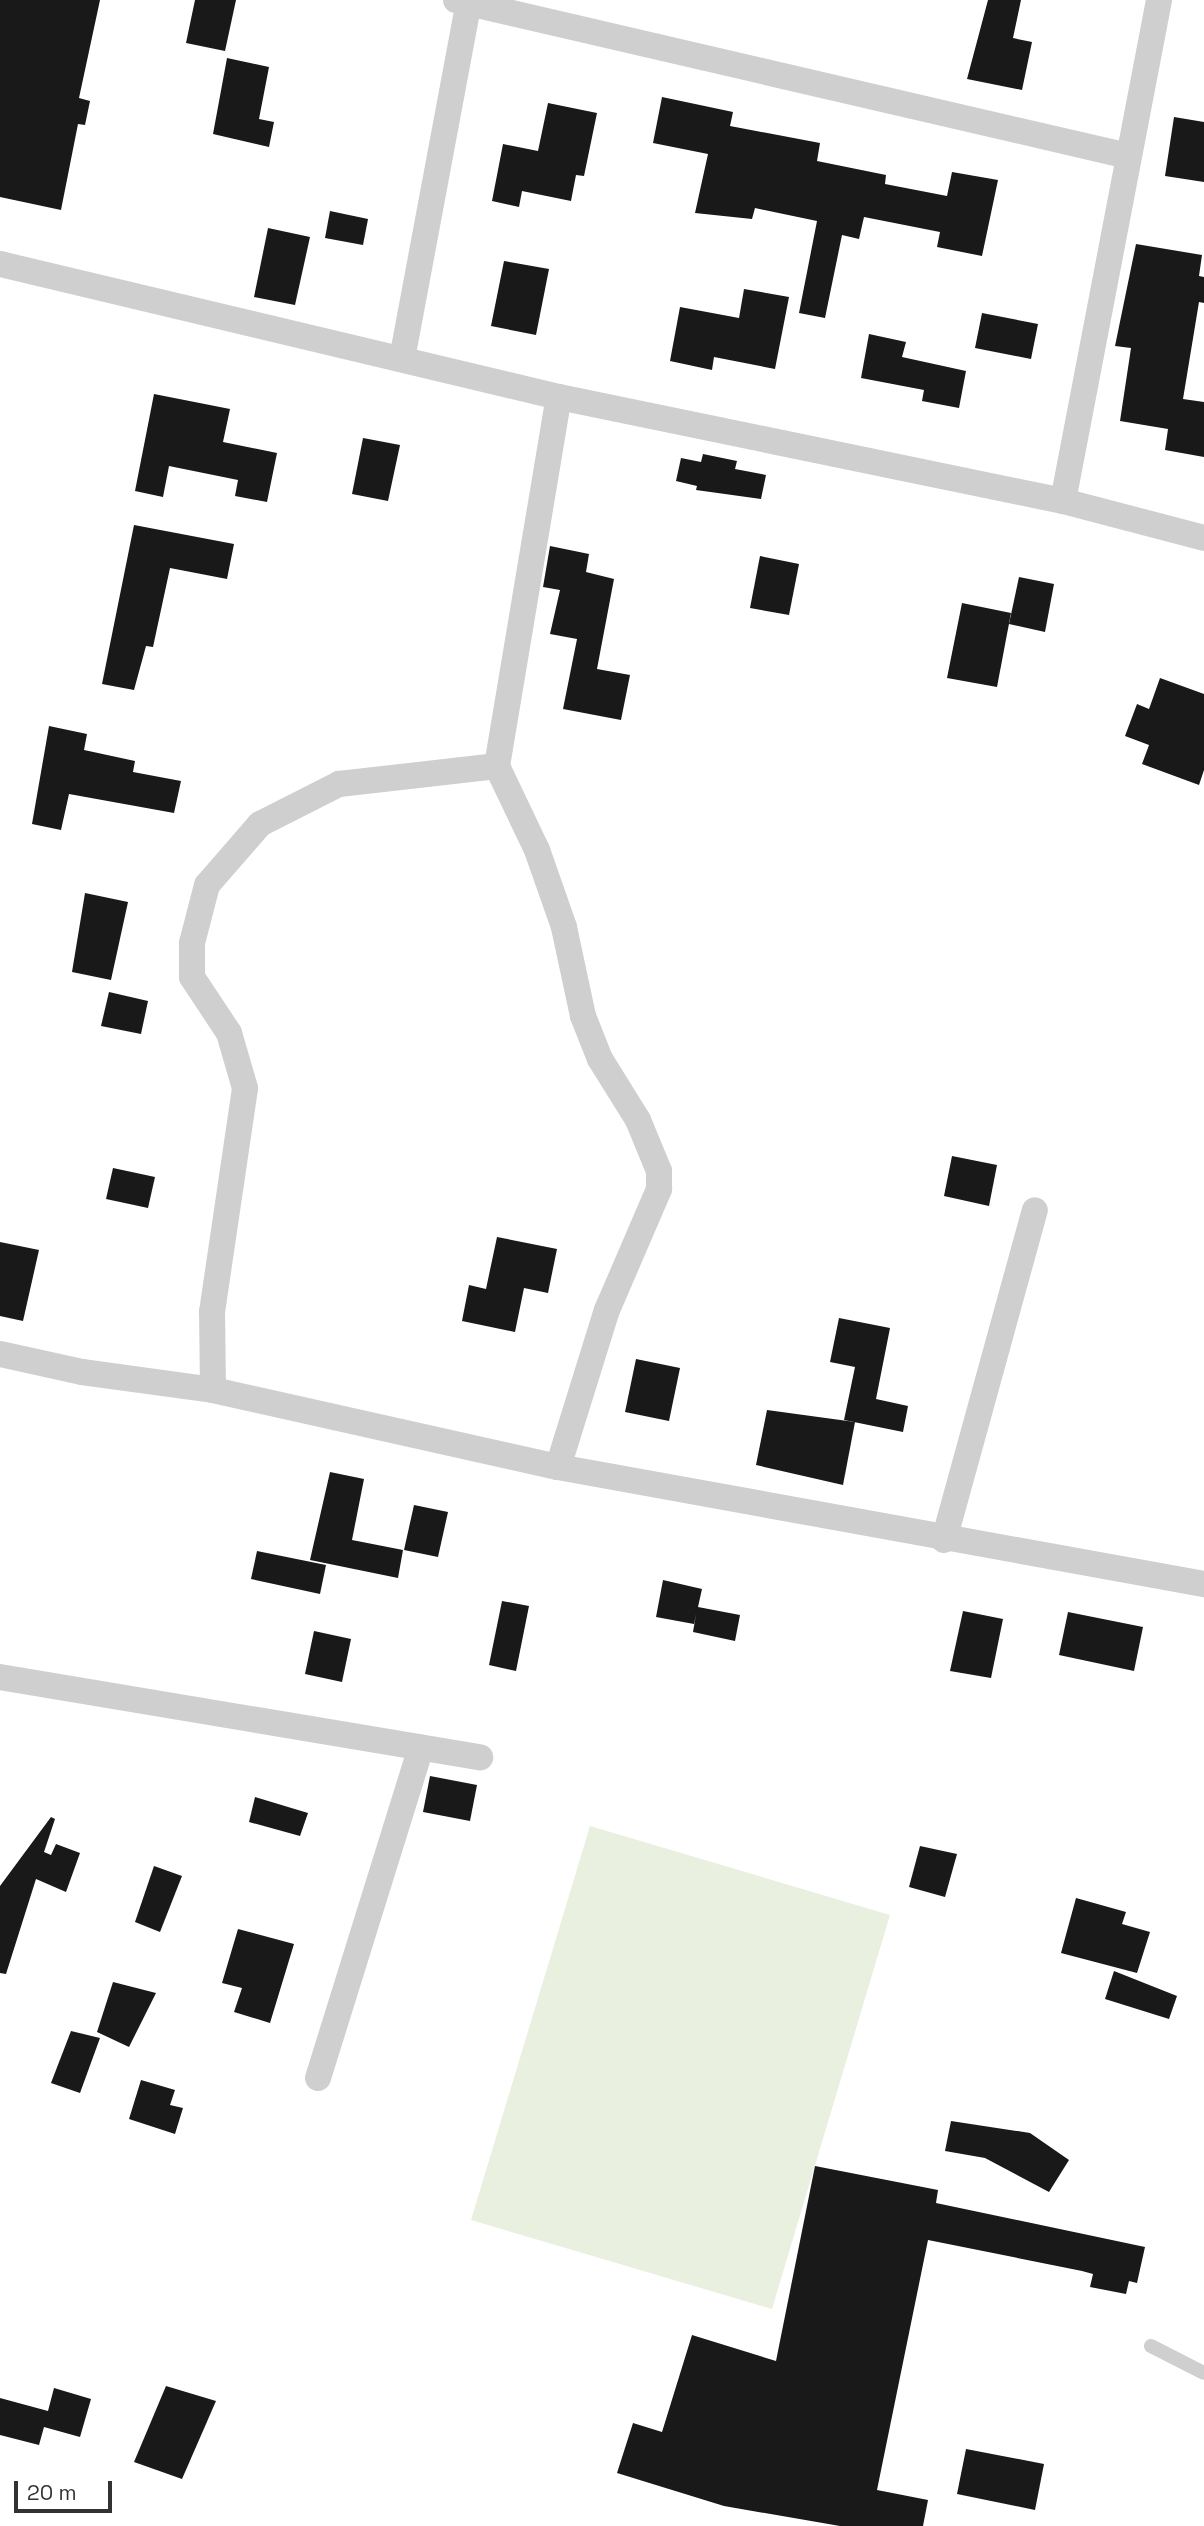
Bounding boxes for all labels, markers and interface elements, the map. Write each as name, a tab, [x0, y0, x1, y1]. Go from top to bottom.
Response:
scale bar	[18, 2466, 116, 2510]
text: 20 m	[27, 2479, 77, 2506]

